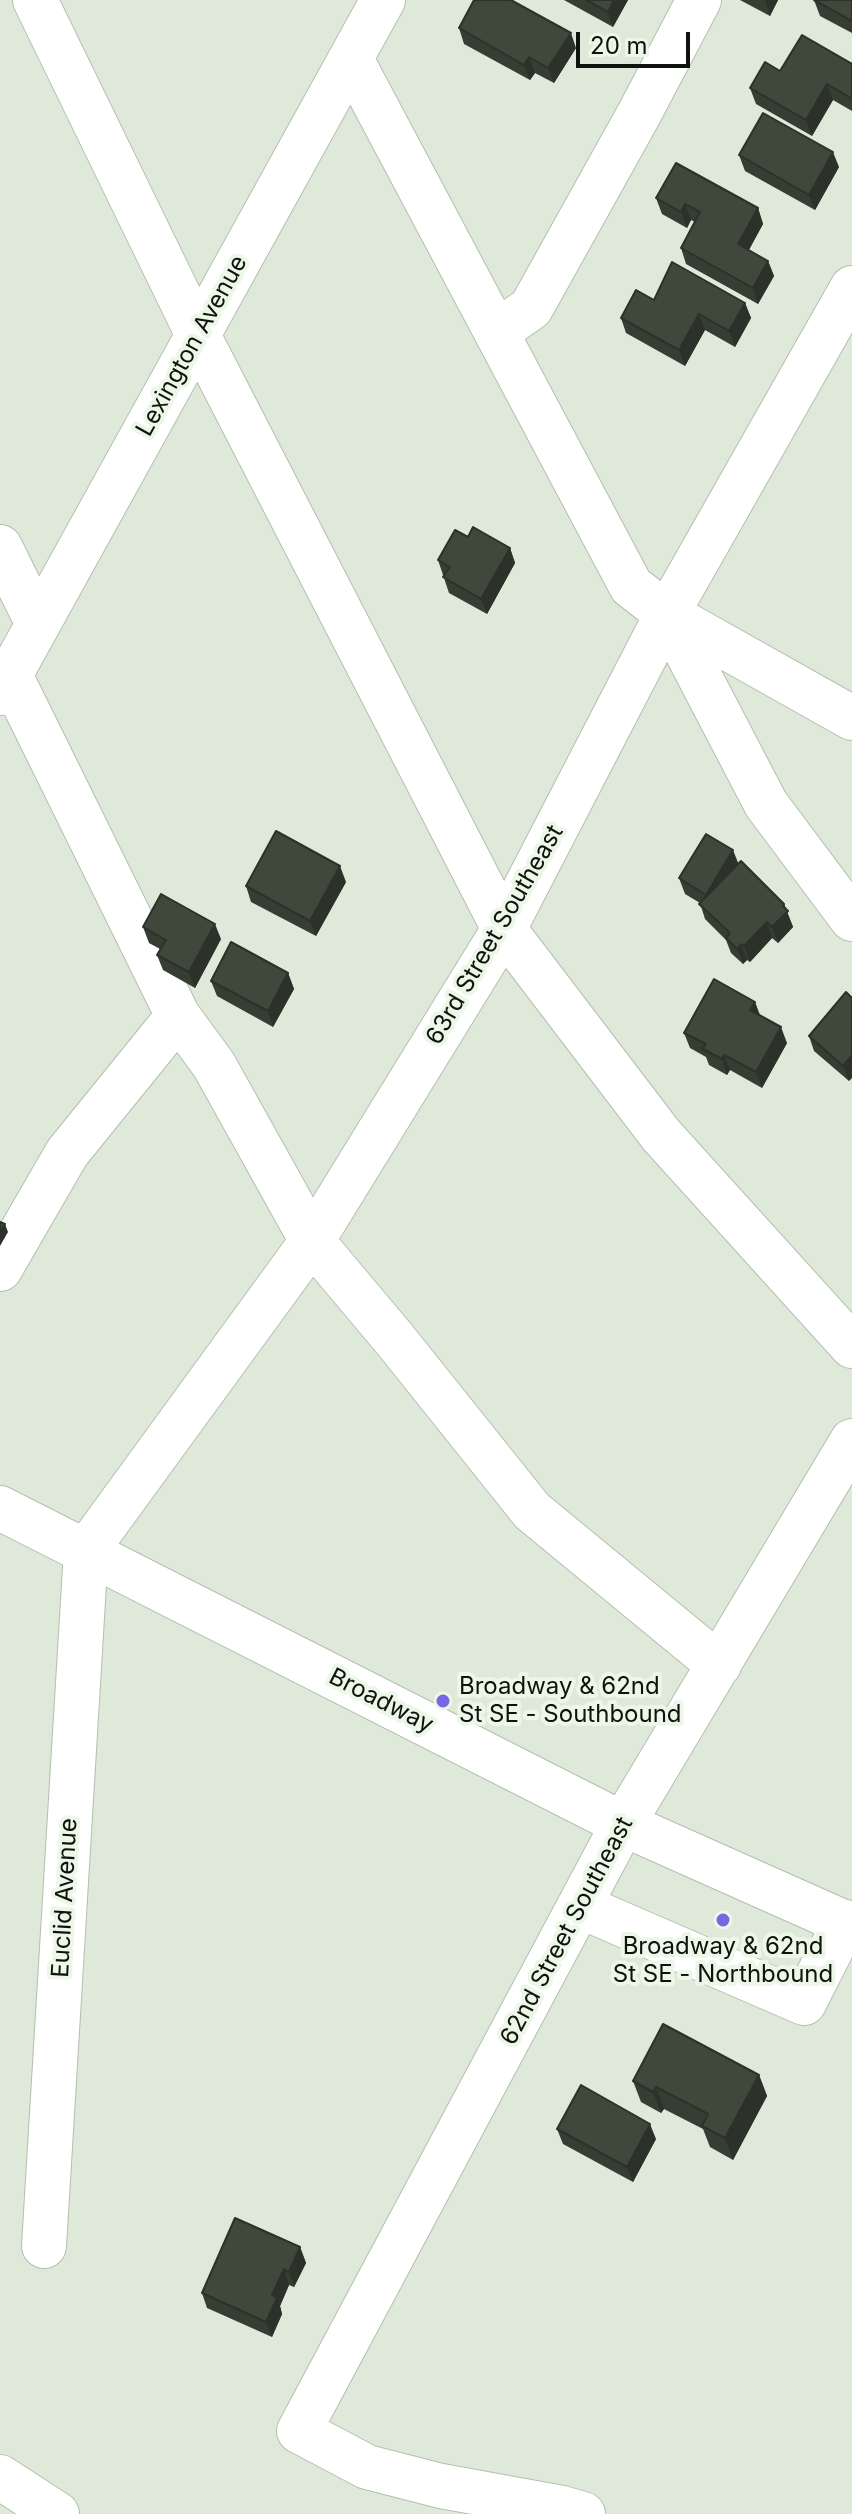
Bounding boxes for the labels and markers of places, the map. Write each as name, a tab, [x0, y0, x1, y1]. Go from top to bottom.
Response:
place label: Broadway & 62nd St SE - Southbound	[459, 1673, 682, 1729]
marker: Broadway & 62nd St SE - Southbound	[434, 1692, 452, 1710]
marker: Broadway & 62nd St SE - Northbound	[714, 1911, 732, 1929]
place label: Broadway & 62nd St SE - Northbound	[613, 1933, 833, 1989]

